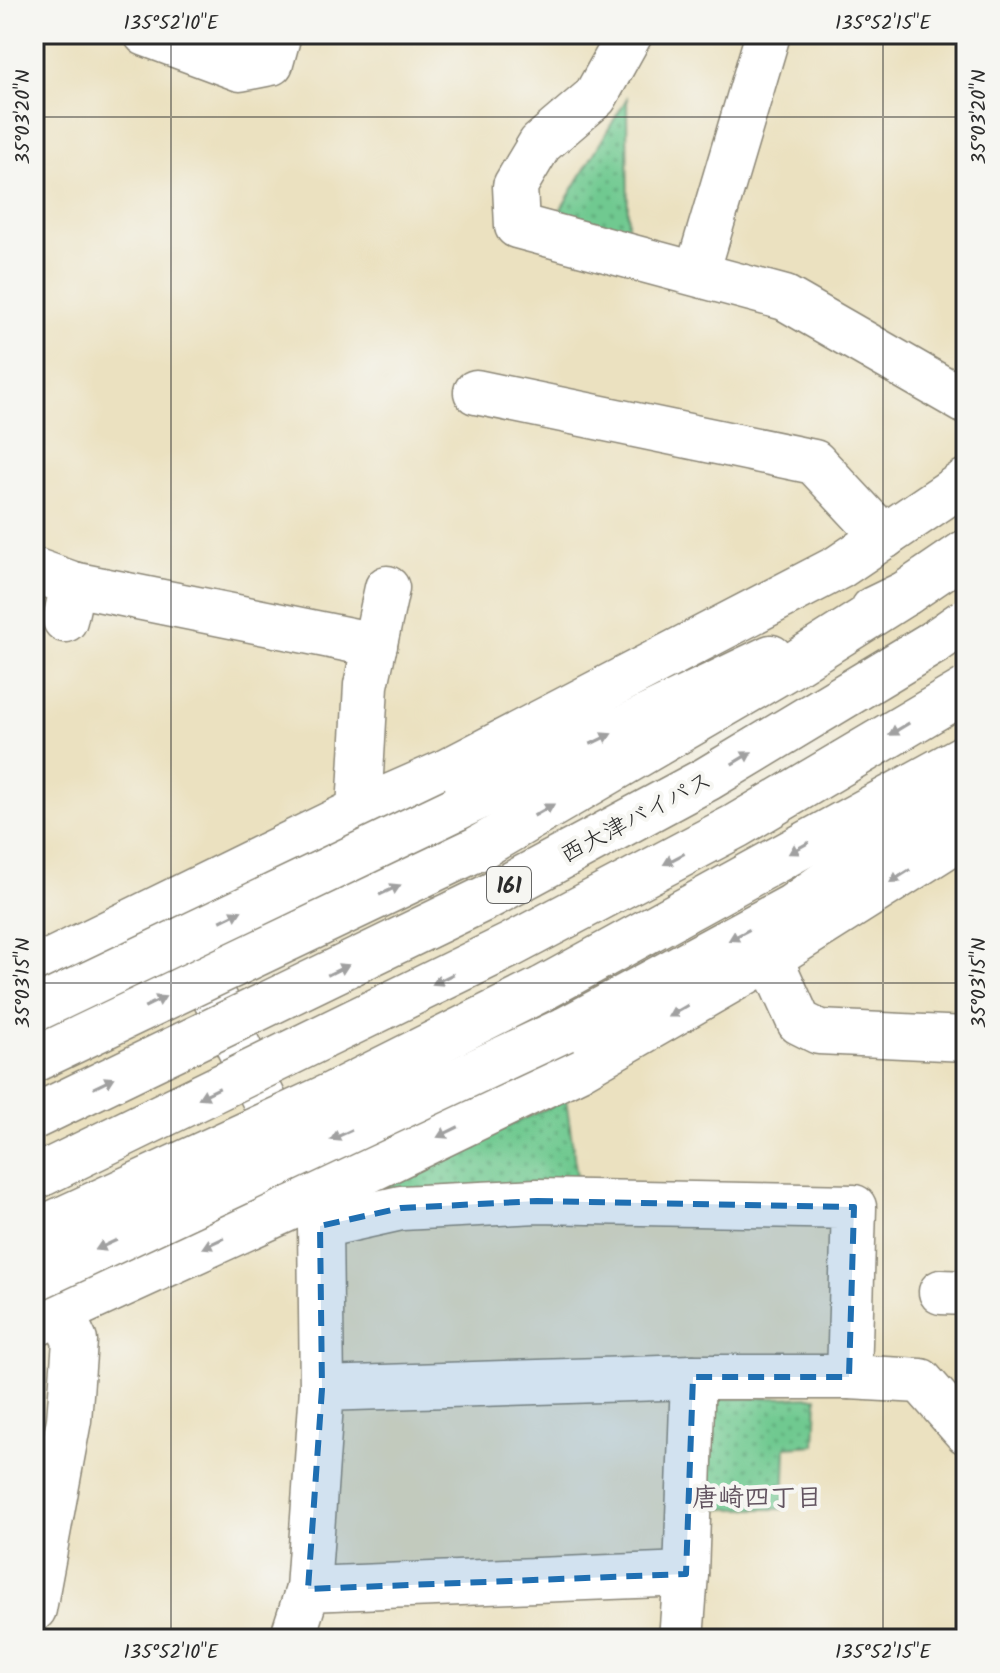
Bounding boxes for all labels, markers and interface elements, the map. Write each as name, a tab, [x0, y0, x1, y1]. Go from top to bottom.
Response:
text: 135°52'10"E	[123, 8, 220, 40]
text: 135°52'15"E	[835, 8, 932, 40]
text: 35°03'20"N	[8, 69, 40, 165]
text: 35°03'20"N	[964, 69, 996, 165]
one-way arrow	[888, 722, 910, 736]
one-way arrow	[590, 732, 613, 746]
one-way arrow	[731, 751, 753, 765]
street label: 西大津バイパス	[554, 762, 720, 875]
one-way arrow	[533, 803, 555, 817]
one-way arrow	[788, 841, 811, 855]
one-way arrow	[662, 852, 685, 866]
road number: 161	[487, 867, 531, 903]
one-way arrow	[889, 868, 911, 882]
one-way arrow	[378, 883, 401, 897]
one-way arrow	[219, 909, 242, 923]
one-way arrow	[727, 929, 750, 942]
text: 35°03'15"N	[8, 938, 40, 1028]
text: 35°03'15"N	[964, 938, 996, 1028]
one-way arrow	[326, 963, 350, 977]
one-way arrow	[431, 972, 454, 985]
one-way arrow	[143, 995, 166, 1009]
one-way arrow	[667, 1004, 689, 1018]
one-way arrow	[93, 1076, 116, 1090]
one-way arrow	[197, 1086, 220, 1099]
one-way arrow	[436, 1125, 460, 1139]
one-way arrow	[330, 1128, 353, 1142]
one-way arrow	[201, 1236, 225, 1250]
one-way arrow	[94, 1238, 118, 1252]
district label: 唐崎四丁目	[692, 1478, 822, 1520]
text: 135°52'10"E	[123, 1637, 220, 1669]
text: 135°52'15"E	[835, 1637, 932, 1669]

